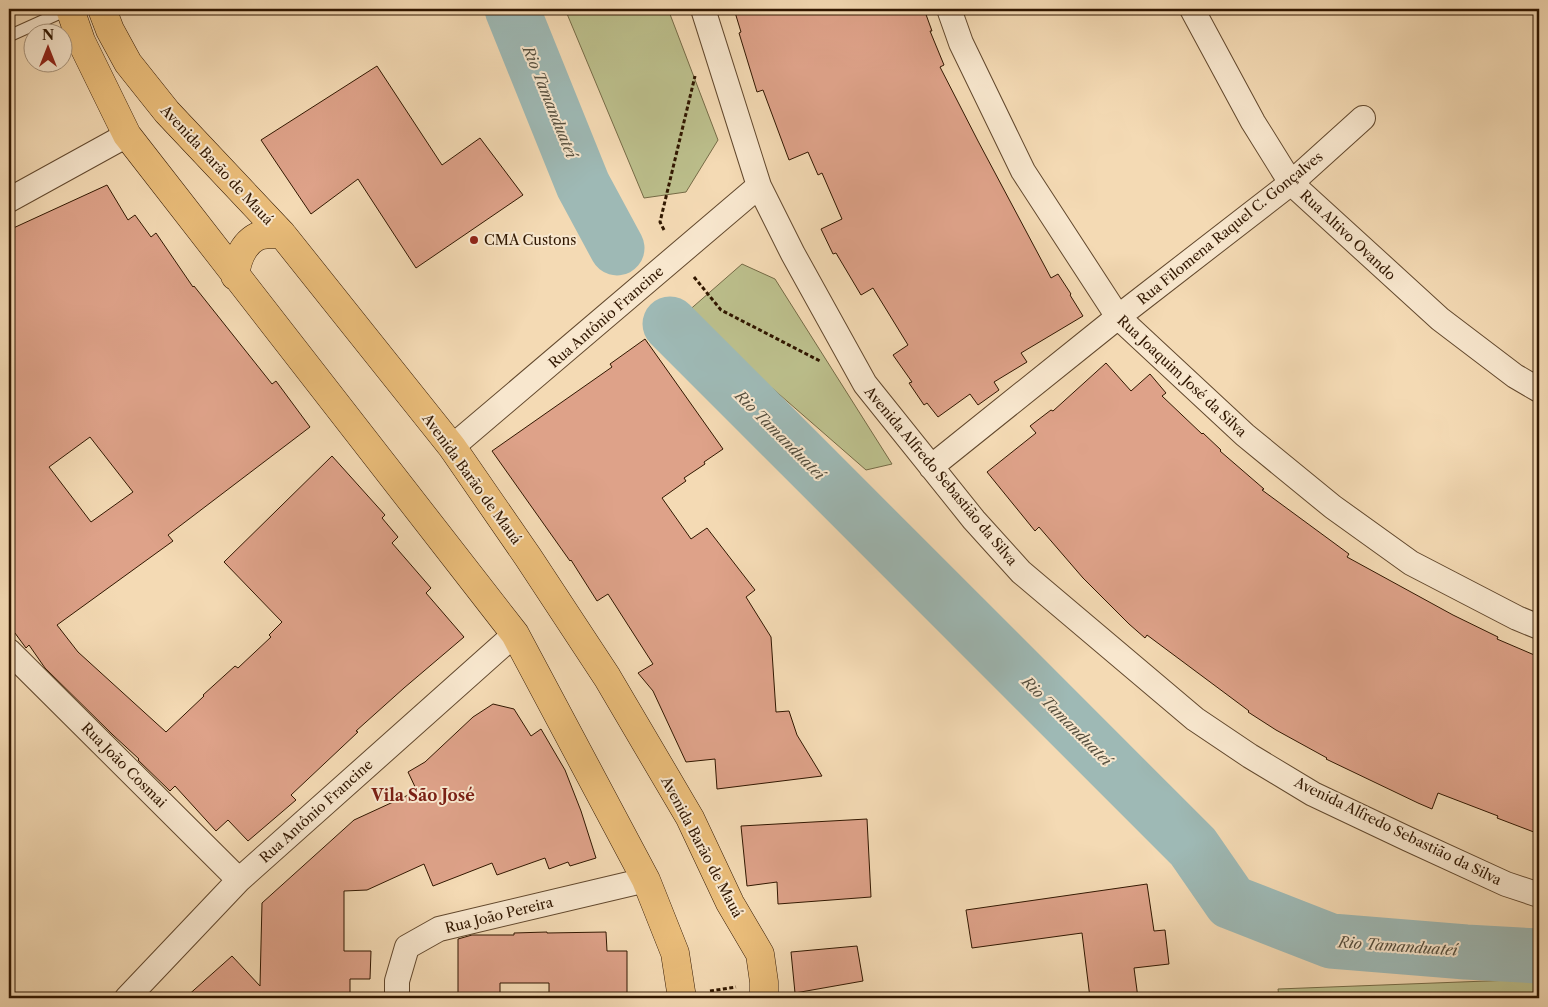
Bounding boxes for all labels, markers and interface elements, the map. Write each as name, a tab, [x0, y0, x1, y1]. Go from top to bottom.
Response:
north arrow	[22, 22, 72, 72]
text: N	[42, 26, 54, 44]
water label: Rio Tamanduateí	[518, 42, 582, 162]
street label: Avenida Barão de Mauá	[156, 101, 278, 229]
street label: Rua Filomena Raquel C. Gonçalves	[1134, 147, 1326, 309]
street label: Rua Altivo Ovando	[1296, 186, 1400, 284]
place label: CMA Custons	[484, 231, 576, 249]
marker: CMA Custons	[468, 234, 480, 246]
street label: Rua Antônio Francine	[545, 262, 667, 372]
street label: Rua Joaquim José da Silva	[1114, 311, 1251, 441]
street label: Avenida Alfredo Sebastião da Silva	[860, 382, 1022, 570]
water label: Rio Tamanduateí	[730, 385, 830, 485]
street label: Avenida Barão de Mauá	[418, 409, 526, 548]
water label: Rio Tamanduateí	[1017, 671, 1117, 771]
street label: Rua João Cosmai	[78, 719, 170, 811]
street label: Rua Antônio Francine	[256, 755, 377, 867]
street label: Avenida Barão de Mauá	[657, 772, 747, 921]
street label: Avenida Alfredo Sebastião da Silva	[1291, 772, 1505, 889]
district label: Vila São José	[370, 785, 475, 805]
street label: Rua João Pereira	[443, 893, 555, 937]
water label: Rio Tamanduateí	[1337, 932, 1459, 960]

